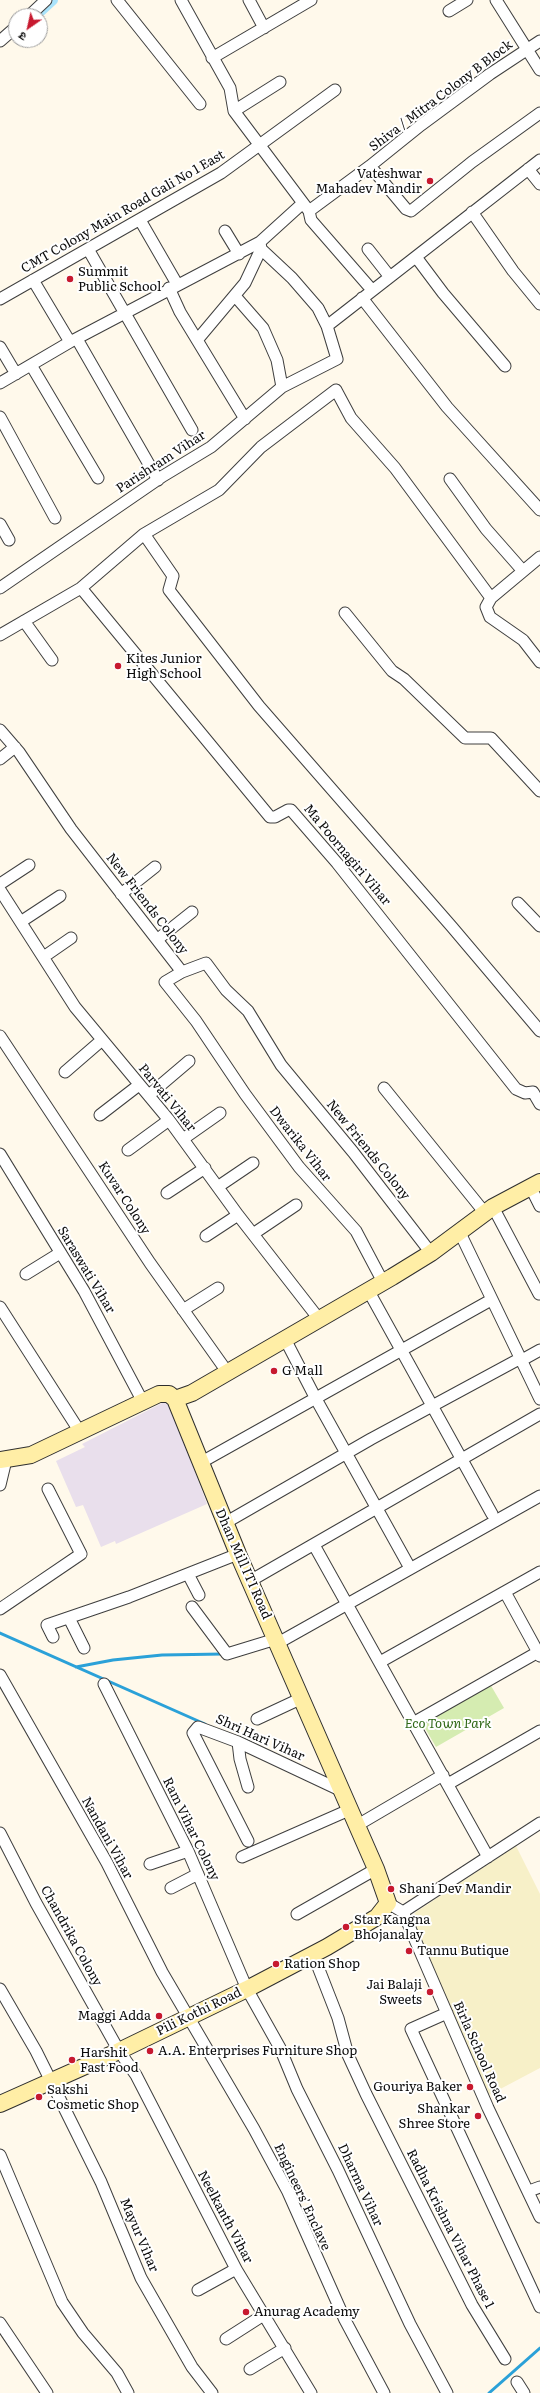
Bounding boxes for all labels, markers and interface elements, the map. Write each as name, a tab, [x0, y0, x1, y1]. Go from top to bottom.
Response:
north arrow	[8, 8, 48, 48]
text: उ	[15, 29, 29, 46]
street label: Shiva / Mitra Colony B Block	[366, 37, 516, 155]
street label: CMT Colony Main Road Gali No 1 East	[19, 147, 227, 277]
place label: Vateshwar Mahadev Mandir	[315, 166, 422, 197]
marker: Vateshwar Mahadev Mandir	[425, 176, 435, 186]
place label: Summit Public School	[78, 264, 161, 295]
marker: Summit Public School	[65, 274, 75, 284]
street label: Parishram Vihar	[114, 427, 208, 497]
place label: Kites Junior High School	[126, 651, 202, 682]
marker: Kites Junior High School	[113, 661, 123, 671]
street label: Ma Poornagiri Vihar	[300, 801, 394, 909]
street label: New Friends Colony	[103, 850, 191, 958]
street label: Parvati Vihar	[135, 1061, 199, 1135]
street label: New Friends Colony	[323, 1097, 413, 1203]
street label: Dwarika Vihar	[266, 1103, 334, 1185]
street label: Kuvar Colony	[95, 1159, 153, 1237]
street label: Saraswati Vihar	[54, 1224, 118, 1316]
place label: G Mall	[282, 1363, 323, 1379]
marker: G Mall	[269, 1366, 279, 1376]
street label: Dhan Mill ITI Road	[212, 1506, 274, 1622]
street label: Shri Hari Vihar	[213, 1711, 307, 1765]
park label: Eco Town Park	[405, 1716, 491, 1732]
street label: Ram Vihar Colony	[159, 1775, 223, 1883]
street label: Nandani Vihar	[78, 1794, 136, 1882]
place label: Shani Dev Mandir	[399, 1881, 511, 1897]
street label: Chandrika Colony	[37, 1883, 105, 1989]
marker: Shani Dev Mandir	[386, 1884, 396, 1894]
place label: Star Kangna Bhojanalay	[354, 1912, 430, 1943]
marker: Star Kangna Bhojanalay	[341, 1922, 351, 1932]
place label: Tannu Butique	[417, 1943, 509, 1959]
marker: Tannu Butique	[404, 1946, 414, 1956]
place label: Ration Shop	[284, 1956, 360, 1972]
marker: Ration Shop	[271, 1959, 281, 1969]
place label: Jai Balaji Sweets	[366, 1977, 422, 2008]
street label: Pili Kothi Road	[154, 1985, 244, 2039]
marker: Jai Balaji Sweets	[425, 1987, 435, 1997]
street label: Birla School Road	[450, 1999, 508, 2105]
place label: Maggi Adda	[77, 2008, 151, 2024]
marker: Maggi Adda	[154, 2011, 164, 2021]
place label: A.A. Enterprises Furniture Shop	[158, 2043, 357, 2059]
place label: Harshit Fast Food	[80, 2045, 139, 2076]
marker: A.A. Enterprises Furniture Shop	[145, 2046, 155, 2056]
marker: Harshit Fast Food	[67, 2055, 77, 2065]
place label: Gouriya Baker	[373, 2079, 462, 2095]
place label: Sakshi Cosmetic Shop	[47, 2082, 139, 2113]
marker: Gouriya Baker	[465, 2082, 475, 2092]
marker: Sakshi Cosmetic Shop	[34, 2092, 44, 2102]
place label: Shankar Shree Store	[399, 2101, 470, 2132]
marker: Shankar Shree Store	[473, 2111, 483, 2121]
street label: Engineers' Enclave	[270, 2141, 334, 2253]
street label: Dharma Vihar	[334, 2141, 386, 2229]
street label: Radha Krishna Vihar Phase 1	[403, 2147, 497, 2311]
street label: Neelkanth Vihar	[194, 2168, 256, 2266]
street label: Mayur Vihar	[116, 2196, 162, 2274]
place label: Anurag Academy	[254, 2304, 360, 2320]
marker: Anurag Academy	[241, 2307, 251, 2317]

